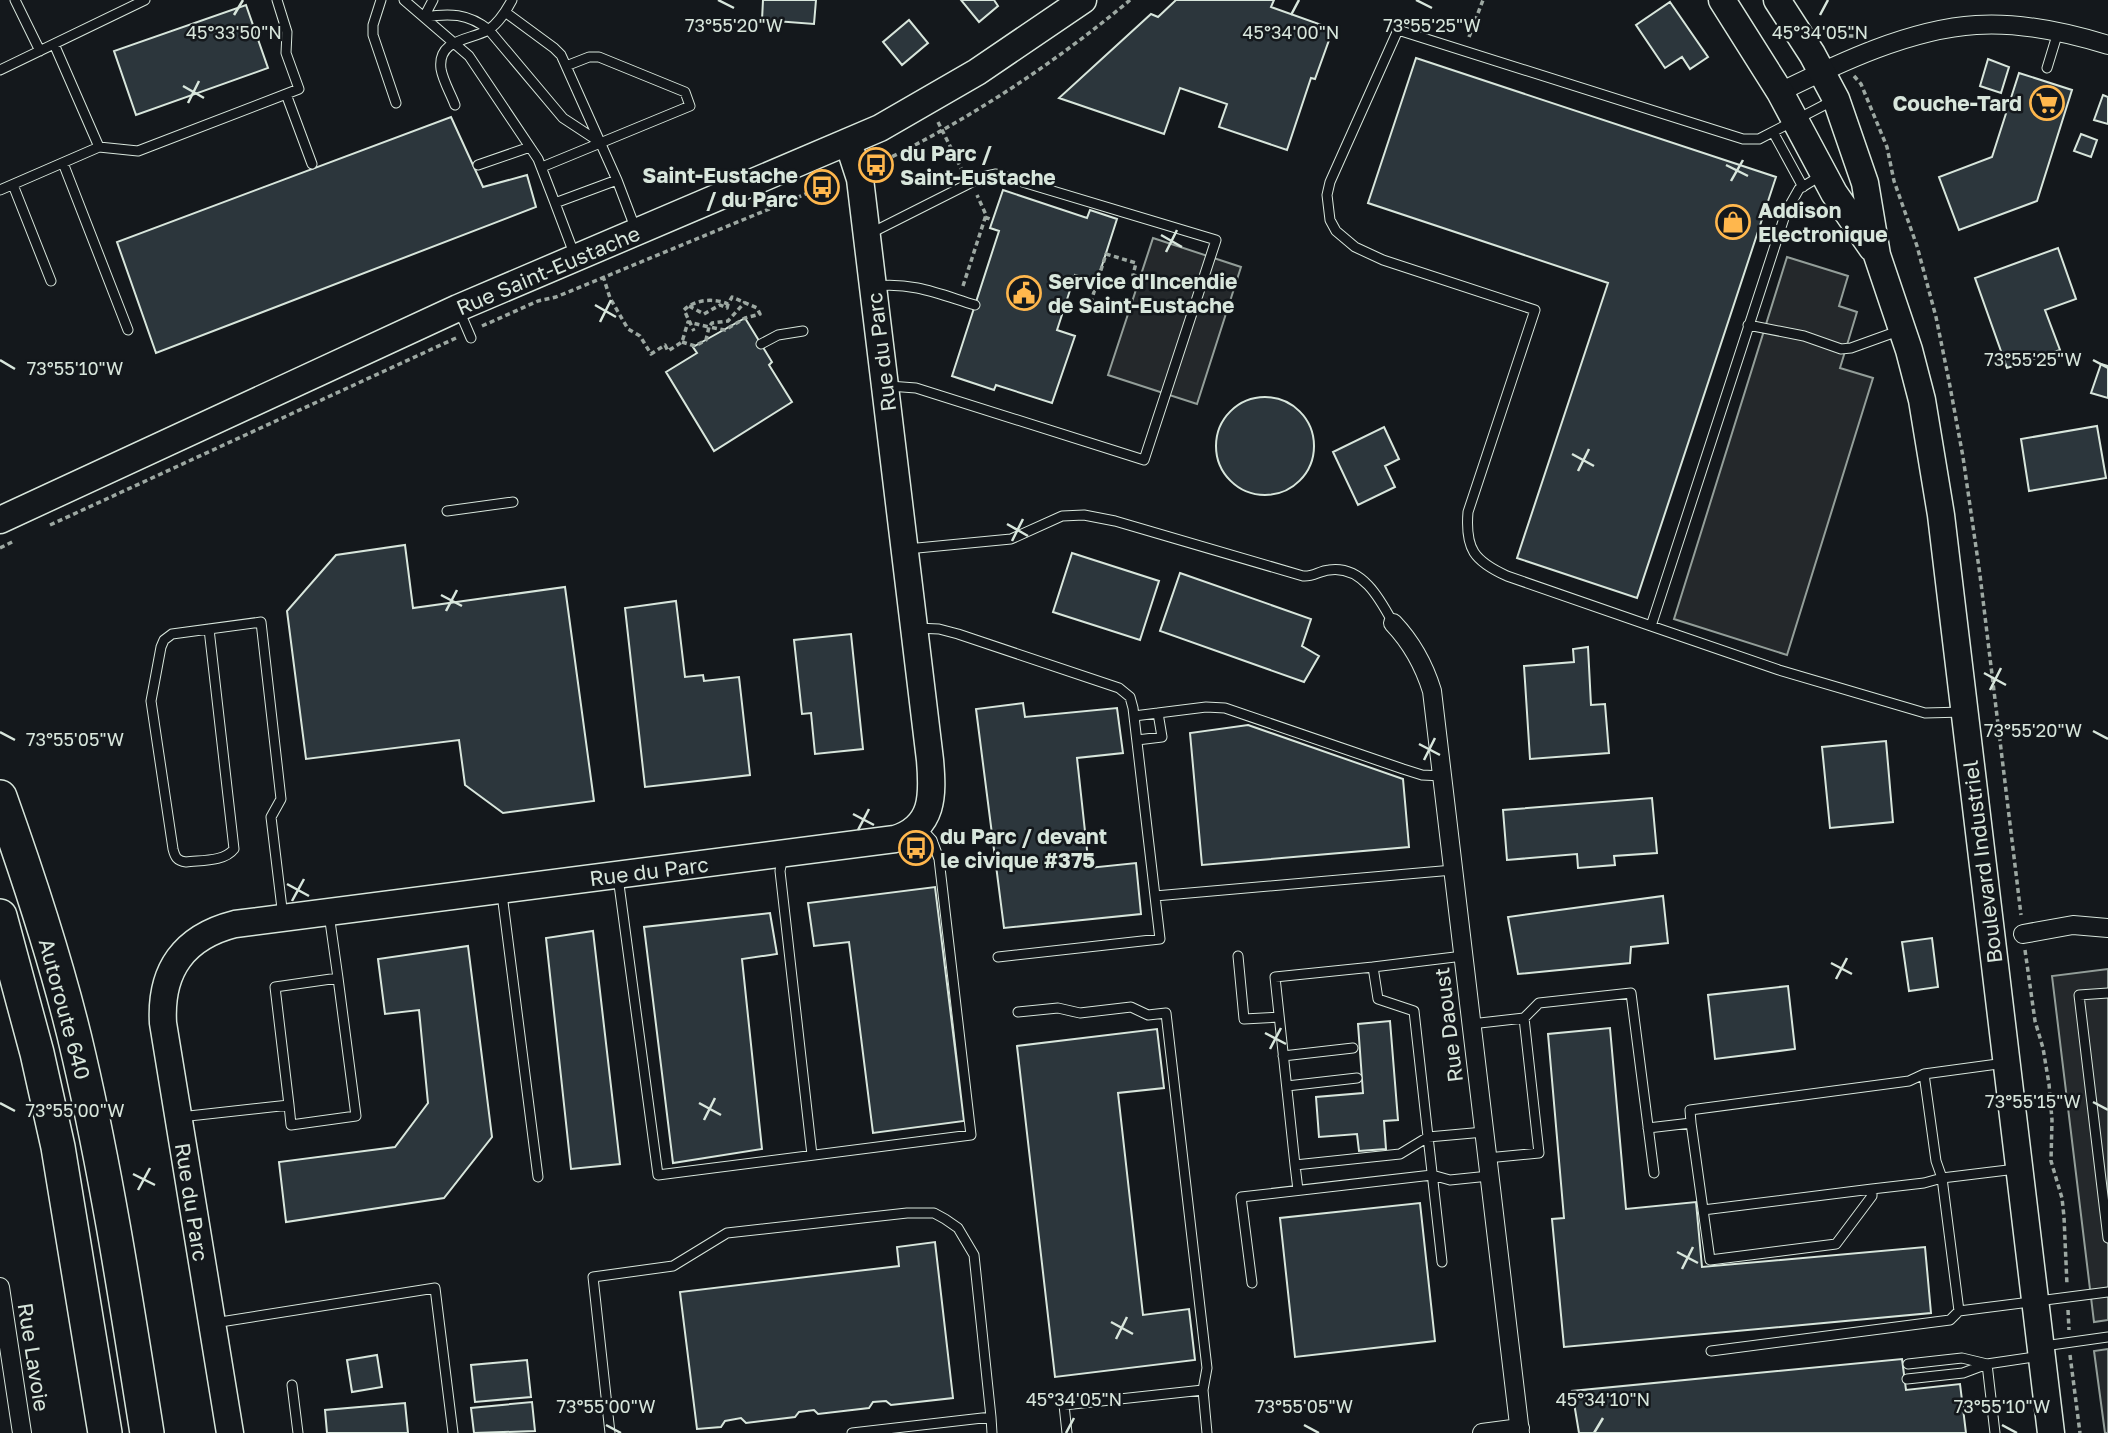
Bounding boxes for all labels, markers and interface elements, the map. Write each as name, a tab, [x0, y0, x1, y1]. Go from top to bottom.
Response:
text: 73°55'20"W	[685, 14, 783, 36]
text: 73°55'25"W	[1383, 14, 1481, 36]
text: 45°33'50"N	[186, 21, 282, 43]
text: 45°34'00"N	[1243, 21, 1339, 43]
text: 45°34'05"N	[1772, 21, 1868, 43]
supermarket icon: Couche-Tard	[2028, 84, 2066, 122]
place label: Couche-Tard	[1892, 90, 2022, 116]
place label: du Parc / Saint-Eustache	[900, 140, 1056, 190]
bus stop icon: du Parc / Saint-Eustache	[857, 146, 895, 184]
place label: Saint-Eustache / du Parc	[642, 162, 798, 212]
bus stop icon: Saint-Eustache / du Parc	[803, 168, 841, 206]
place label: Addison Electronique	[1758, 197, 1888, 247]
shop icon: Addison Electronique	[1714, 203, 1752, 241]
street label: Rue Saint-Eustache	[452, 220, 644, 320]
place label: Service d'Incendie de Saint-Eustache	[1048, 268, 1237, 318]
public building icon: Service d'Incendie de Saint-Eustache	[1005, 274, 1043, 312]
street label: Rue du Parc	[861, 291, 901, 413]
text: 73°55'25"W	[1984, 348, 2082, 370]
text: 73°55'10"W	[27, 357, 123, 379]
text: 73°55'20"W	[1984, 719, 2082, 741]
text: 73°55'05"W	[26, 728, 124, 750]
street label: Boulevard Industriel	[1957, 759, 2007, 965]
place label: du Parc / devant le civique #375	[940, 823, 1107, 873]
bus stop icon: du Parc / devant le civique #375	[897, 829, 935, 867]
street label: Rue du Parc	[588, 851, 710, 891]
street label: Autoroute 640	[34, 936, 96, 1082]
street label: Rue Daoust	[1428, 966, 1468, 1084]
text: 73°55'15"W	[1985, 1090, 2081, 1112]
text: 73°55'00"W	[26, 1099, 124, 1121]
street label: Rue du Parc	[170, 1141, 214, 1263]
street label: Rue Lavoie	[13, 1301, 55, 1413]
text: 45°34'05"N	[1026, 1388, 1122, 1410]
text: 45°34'10"N	[1556, 1388, 1650, 1410]
text: 73°55'00"W	[557, 1395, 655, 1417]
text: 73°55'05"W	[1255, 1395, 1353, 1417]
text: 73°55'10"W	[1954, 1395, 2050, 1417]

